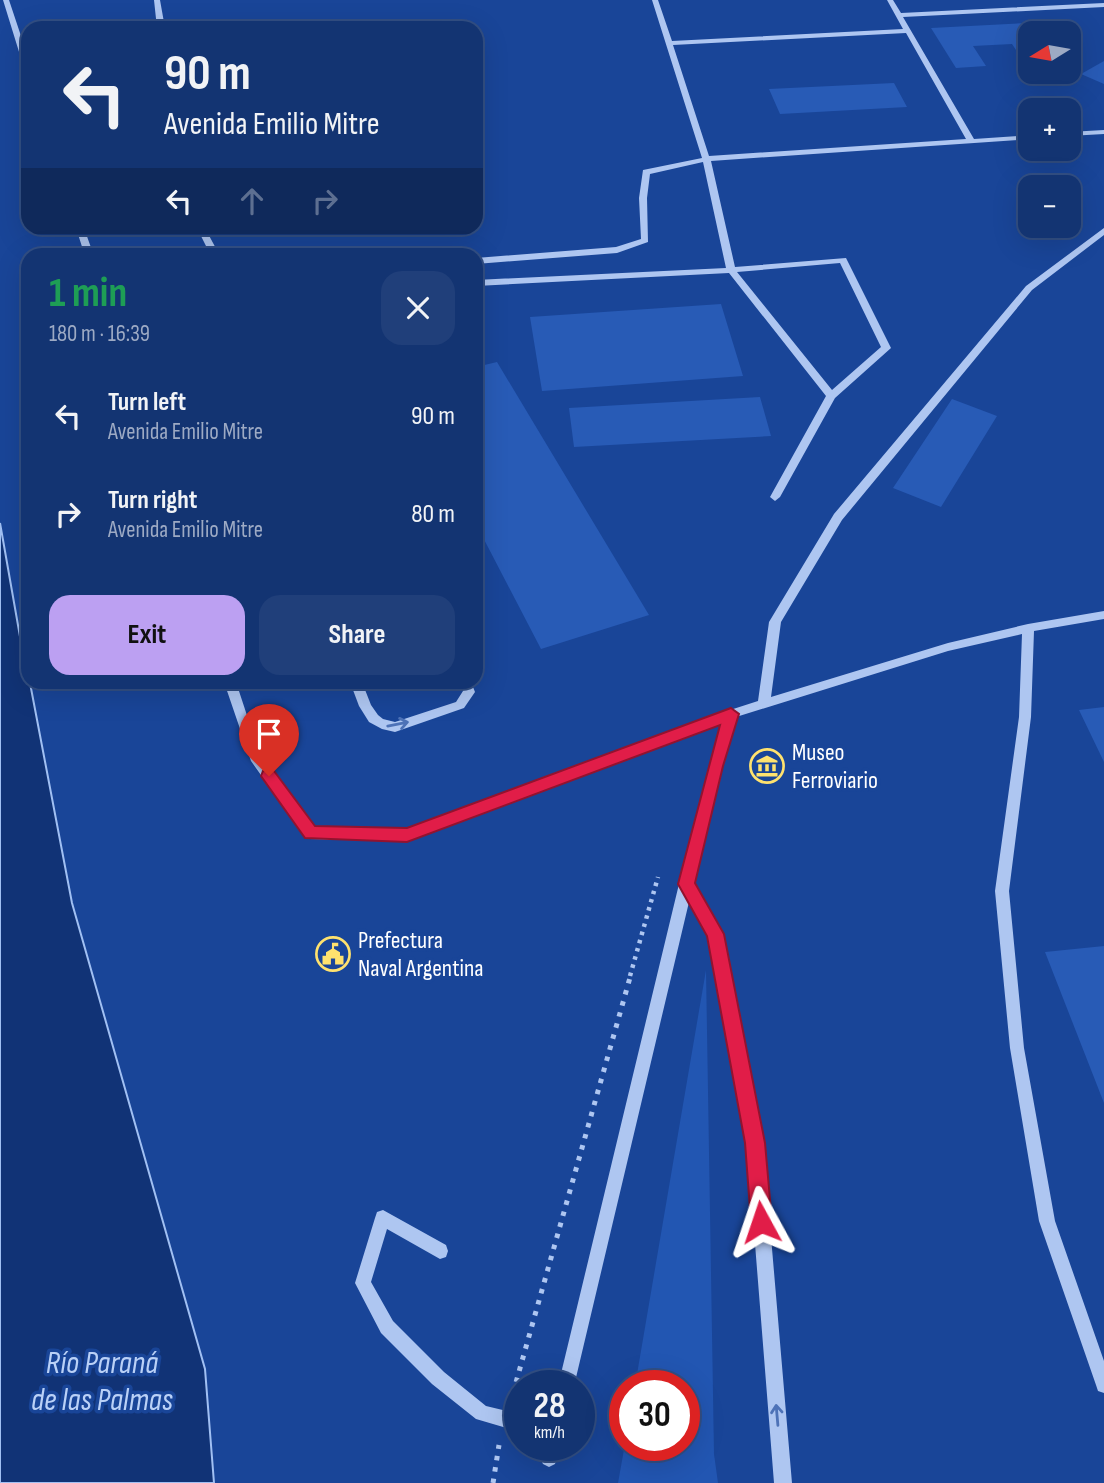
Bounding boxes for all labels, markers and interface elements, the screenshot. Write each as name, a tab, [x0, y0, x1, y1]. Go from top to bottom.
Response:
north arrow	[1018, 21, 1082, 84]
map controls	[1018, 21, 1081, 238]
text: 90 m	[164, 45, 251, 104]
icon: left	[49, 49, 140, 140]
button: +	[1018, 98, 1081, 161]
text: Avenida Emilio Mitre	[164, 105, 380, 144]
button: −	[1018, 175, 1081, 238]
icon: left	[160, 182, 198, 220]
icon: ahead	[233, 182, 271, 220]
icon: right	[306, 182, 344, 220]
text: 1 min	[49, 268, 127, 319]
button: close	[381, 271, 455, 345]
text: 180 m · 16:39	[49, 320, 150, 348]
text: Turn left	[108, 387, 186, 418]
icon: left	[49, 397, 87, 435]
text: 90 m	[411, 401, 455, 432]
text: Avenida Emilio Mitre	[108, 418, 263, 446]
text: Turn right	[108, 485, 197, 516]
icon: right	[49, 495, 87, 533]
text: 80 m	[411, 499, 455, 530]
text: Avenida Emilio Mitre	[108, 516, 263, 544]
button: Exit	[49, 595, 245, 675]
button: Share	[259, 595, 455, 675]
pin	[239, 704, 299, 776]
icon: arrive	[250, 715, 288, 753]
one-way arrow	[386, 717, 409, 731]
place label: Museo Ferroviario	[792, 738, 878, 795]
museum icon: Museo Ferroviario	[748, 747, 786, 785]
place label: Prefectura Naval Argentina	[358, 926, 484, 983]
public building icon: Prefectura Naval Argentina	[314, 935, 352, 973]
position arrow	[724, 1185, 798, 1259]
water label: Río Paraná de las Palmas	[31, 1344, 174, 1420]
speed limit sign: 30	[609, 1370, 700, 1461]
text: 28	[534, 1385, 565, 1428]
one-way arrow	[770, 1404, 783, 1427]
text: km/h	[534, 1422, 565, 1443]

